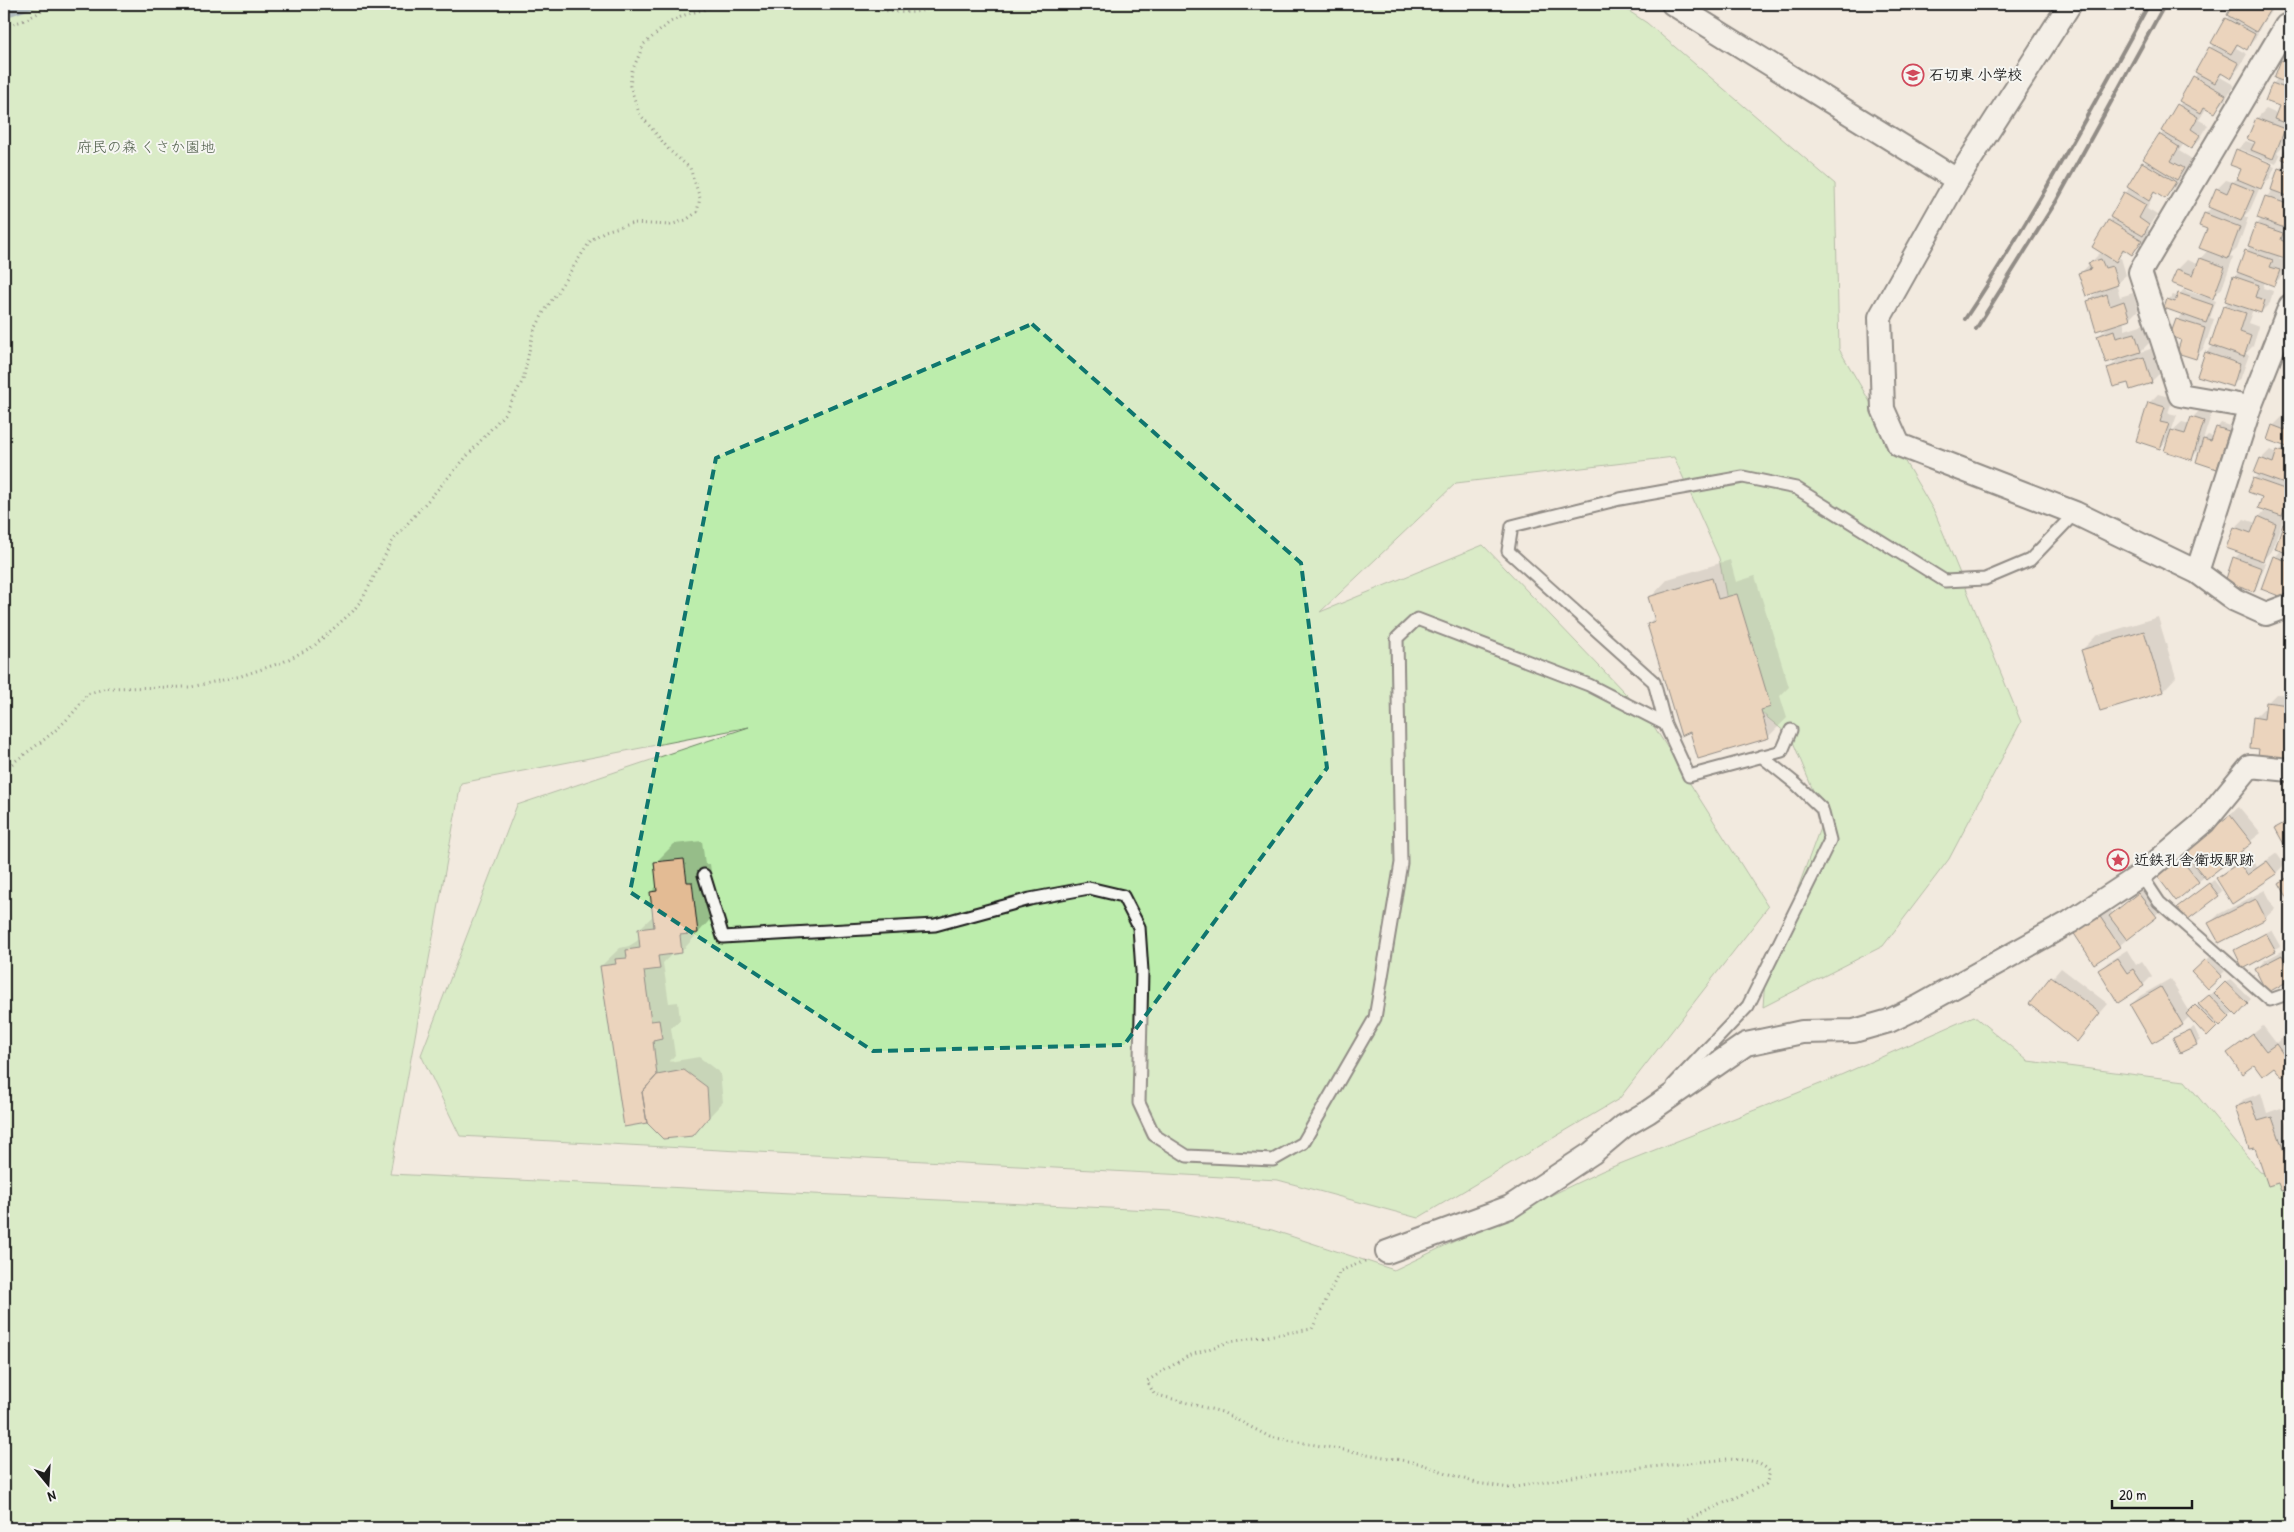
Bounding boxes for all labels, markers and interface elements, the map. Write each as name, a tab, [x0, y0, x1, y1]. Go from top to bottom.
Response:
school or university icon: 石切東 小学校	[1901, 63, 1925, 87]
place label: 石切東 小学校	[1929, 64, 2022, 85]
park label: 府民の森 くさか園地	[77, 136, 215, 157]
place icon: 近鉄孔舎衛坂駅跡	[2106, 848, 2130, 872]
place label: 近鉄孔舎衛坂駅跡	[2134, 849, 2254, 870]
north arrow	[22, 1460, 72, 1510]
scale bar	[2112, 1477, 2192, 1509]
text: 20 m	[2119, 1484, 2146, 1505]
text: N	[45, 1487, 59, 1507]

